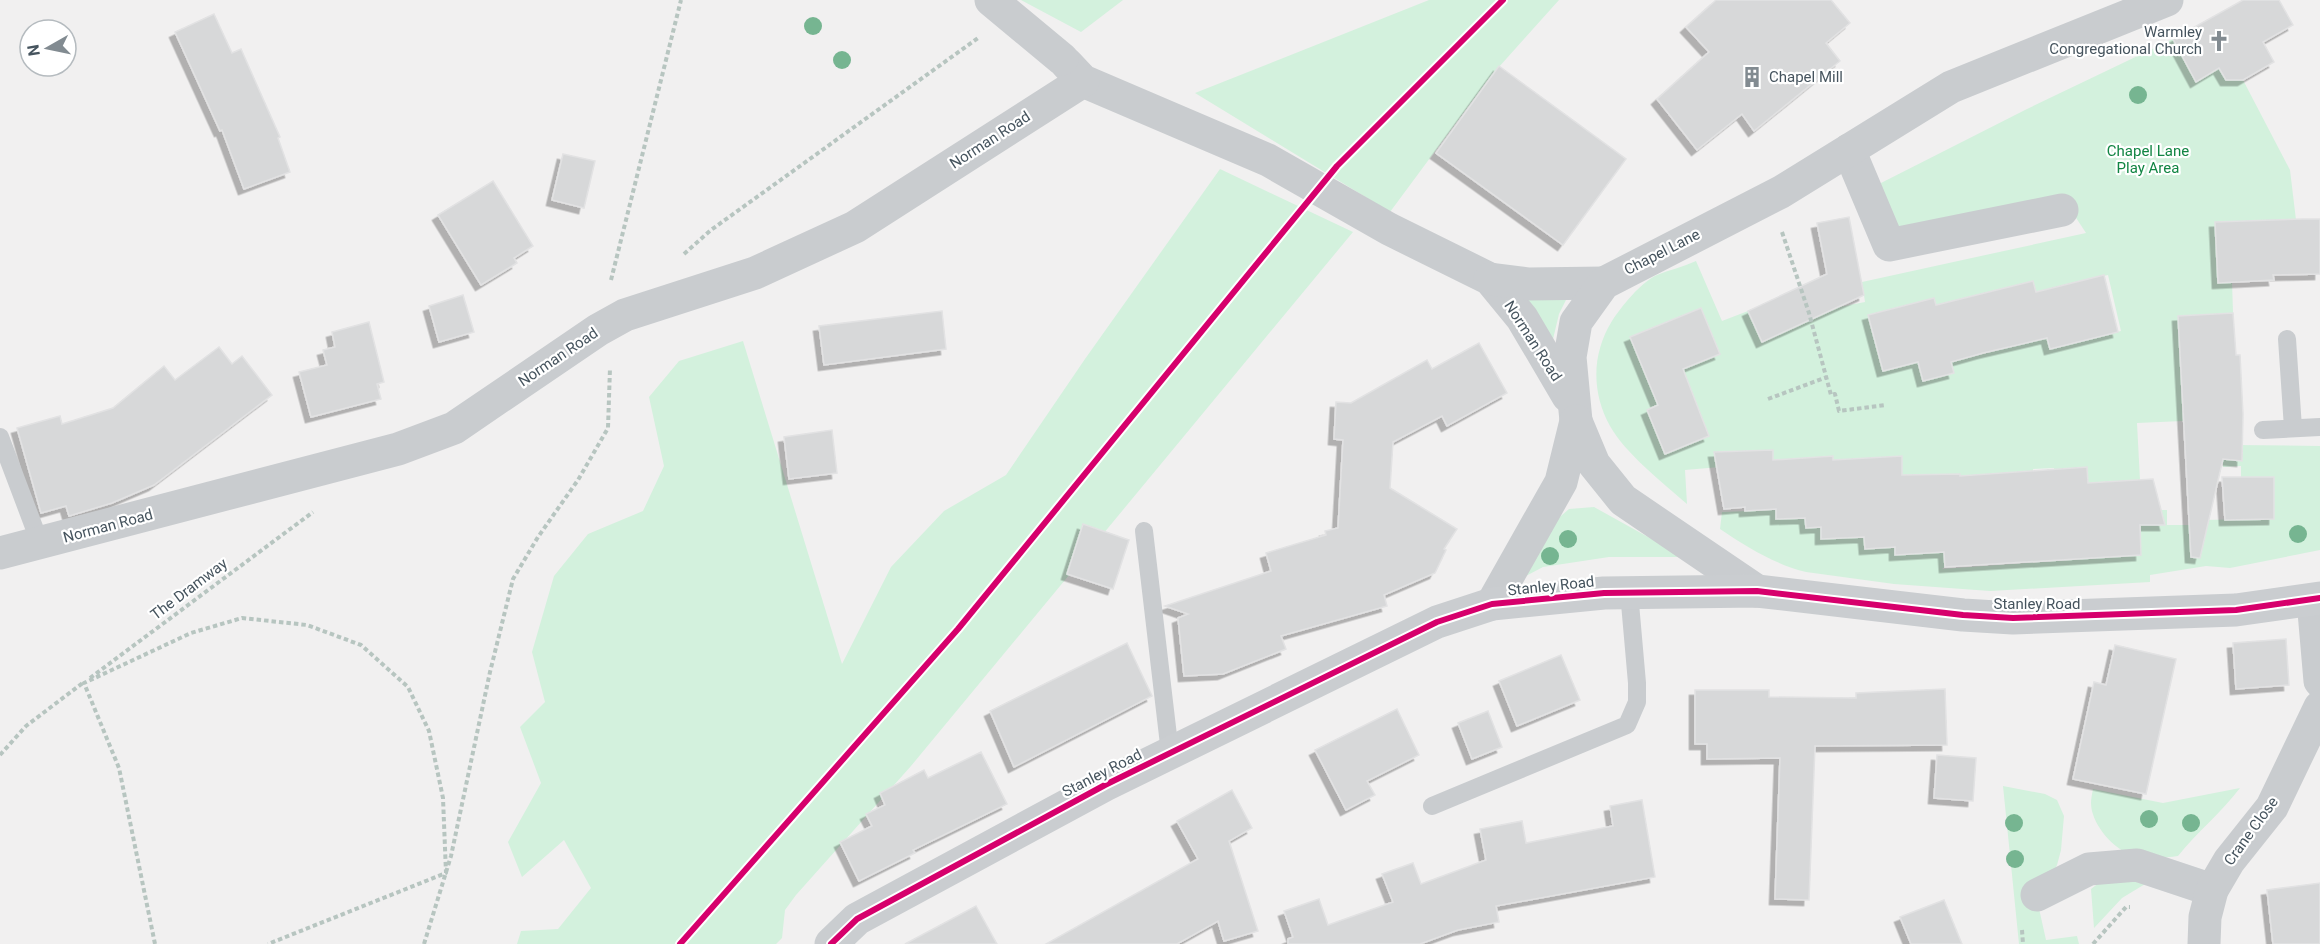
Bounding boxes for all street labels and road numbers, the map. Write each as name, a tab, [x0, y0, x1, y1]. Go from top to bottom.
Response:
street label: Norman Road	[946, 107, 1034, 173]
street label: Chapel Lane	[1621, 225, 1703, 279]
street label: Norman Road	[1500, 297, 1566, 385]
street label: Norman Road	[515, 324, 601, 390]
street label: Norman Road	[61, 505, 155, 547]
street label: The Dramway	[147, 554, 231, 624]
street label: Stanley Road	[1507, 573, 1595, 599]
street label: Stanley Road	[1994, 595, 2081, 613]
street label: Stanley Road	[1059, 745, 1145, 801]
street label: Crane Close	[2220, 793, 2282, 869]

